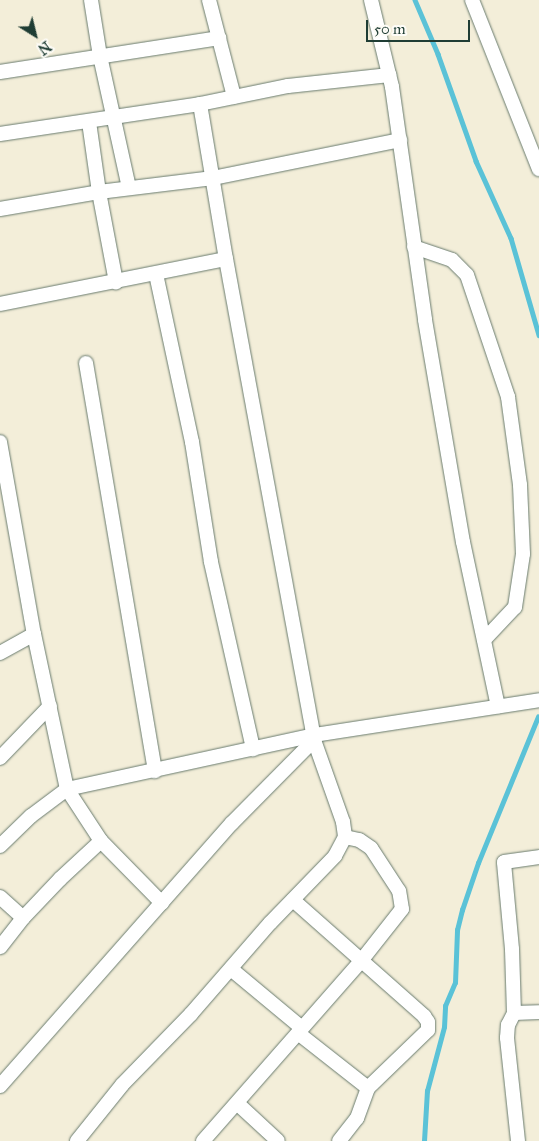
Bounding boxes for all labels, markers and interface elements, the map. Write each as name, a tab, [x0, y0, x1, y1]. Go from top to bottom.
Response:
north arrow	[10, 10, 60, 60]
scale bar	[369, 10, 473, 42]
text: 50 m	[374, 20, 406, 38]
text: N	[34, 37, 54, 58]

